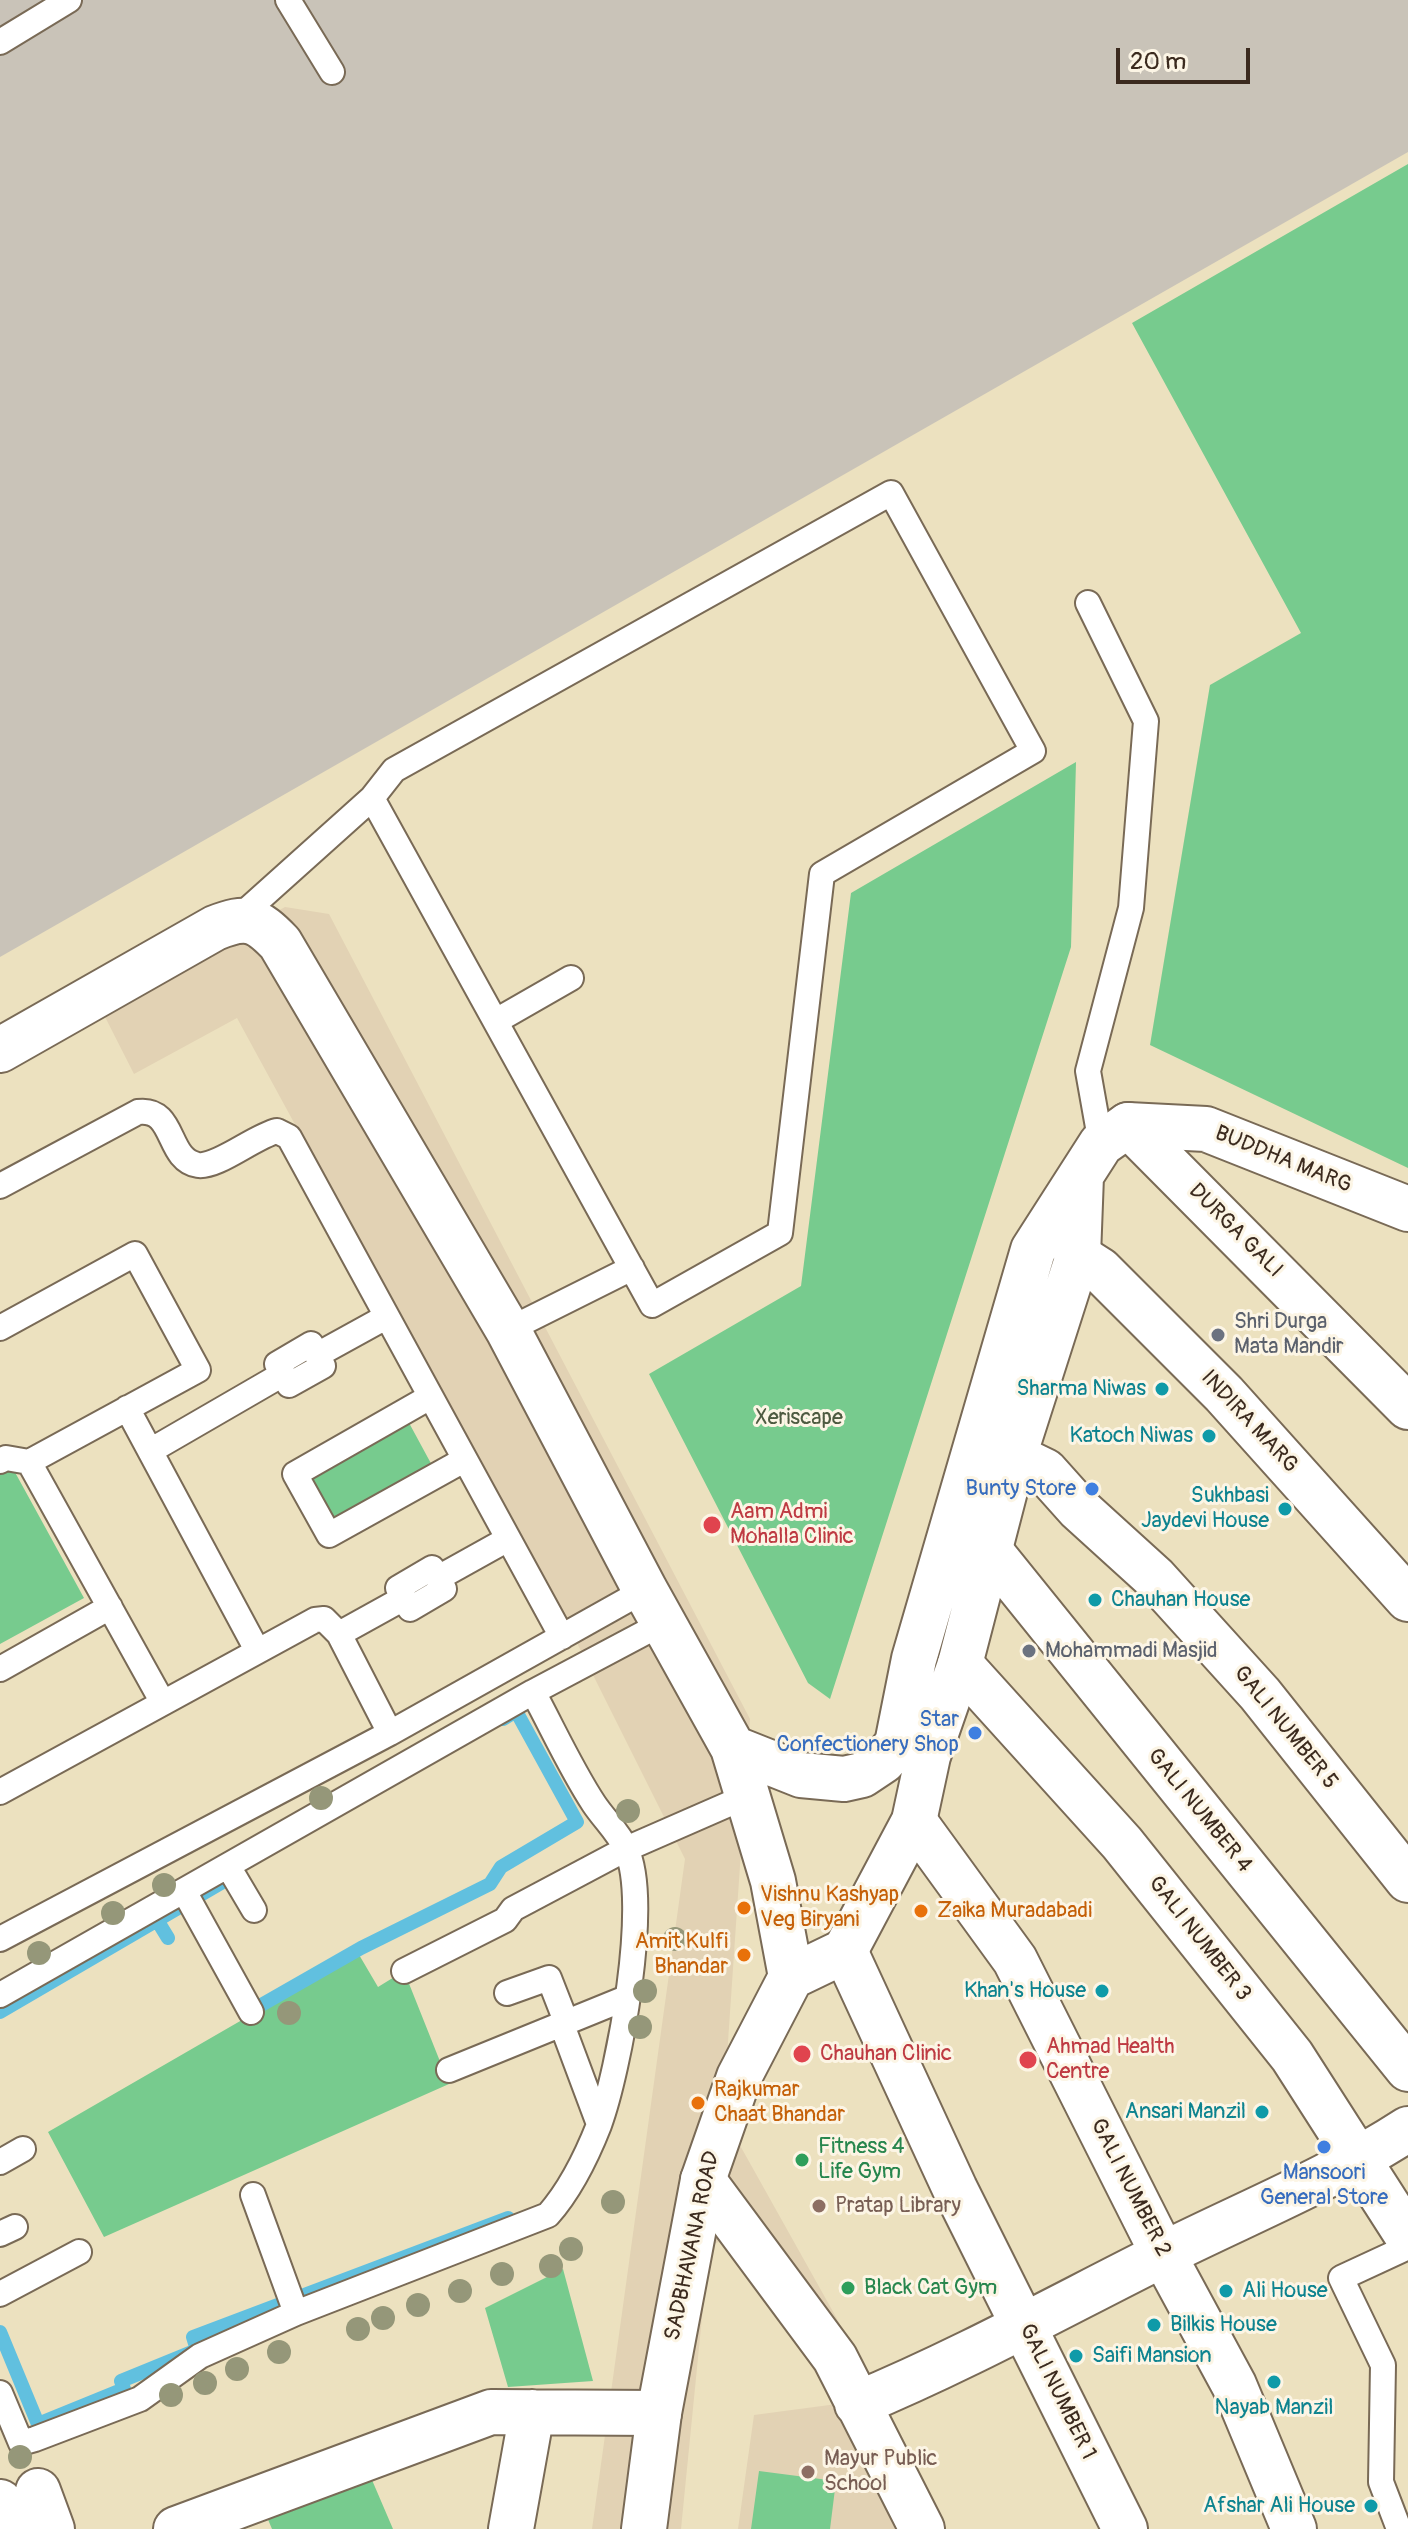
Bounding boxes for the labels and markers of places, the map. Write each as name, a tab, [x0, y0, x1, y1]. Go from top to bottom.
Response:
place label: Shri Durga Mata Mandir	[1234, 1309, 1344, 1360]
marker: Shri Durga Mata Mandir	[1209, 1326, 1227, 1344]
place label: Sharma Niwas	[1017, 1376, 1146, 1402]
marker: Sharma Niwas	[1153, 1380, 1171, 1398]
place label: Katoch Niwas	[1070, 1423, 1193, 1449]
marker: Katoch Niwas	[1200, 1427, 1218, 1445]
place label: Bunty Store	[965, 1476, 1076, 1502]
marker: Bunty Store	[1083, 1480, 1101, 1498]
place label: Sukhbasi Jaydevi House	[1141, 1483, 1269, 1534]
place label: Aam Admi Mohalla Clinic	[730, 1499, 854, 1550]
marker: Sukhbasi Jaydevi House	[1276, 1500, 1294, 1518]
marker: Aam Admi Mohalla Clinic	[701, 1514, 723, 1536]
place label: Chauhan House	[1111, 1587, 1250, 1613]
marker: Chauhan House	[1086, 1591, 1104, 1609]
place label: Mohammadi Masjid	[1045, 1638, 1218, 1664]
marker: Mohammadi Masjid	[1020, 1642, 1038, 1660]
place label: Star Confectionery Shop	[776, 1707, 959, 1758]
marker: Star Confectionery Shop	[966, 1724, 984, 1742]
place label: Vishnu Kashyap Veg Biryani	[760, 1882, 899, 1934]
place label: Zaika Muradabadi	[937, 1898, 1092, 1924]
marker: Vishnu Kashyap Veg Biryani	[735, 1899, 753, 1917]
marker: Zaika Muradabadi	[912, 1902, 930, 1920]
place label: Amit Kulfi Bhandar	[635, 1929, 728, 1980]
marker: Amit Kulfi Bhandar	[735, 1946, 753, 1964]
place label: Khan's House	[964, 1978, 1086, 2004]
marker: Khan's House	[1093, 1982, 1111, 2000]
place label: Ahmad Health Centre	[1046, 2034, 1174, 2086]
place label: Chauhan Clinic	[820, 2041, 952, 2067]
marker: Chauhan Clinic	[791, 2043, 813, 2065]
marker: Ahmad Health Centre	[1017, 2049, 1039, 2071]
place label: Rajkumar Chaat Bhandar	[714, 2077, 845, 2128]
marker: Rajkumar Chaat Bhandar	[689, 2094, 707, 2112]
place label: Ansari Manzil	[1125, 2099, 1246, 2125]
marker: Ansari Manzil	[1253, 2103, 1271, 2121]
place label: Fitness 4 Life Gym	[818, 2134, 905, 2186]
marker: Mansoori General Store	[1315, 2138, 1333, 2156]
marker: Fitness 4 Life Gym	[793, 2151, 811, 2169]
place label: Mansoori General Store	[1260, 2160, 1388, 2212]
place label: Pratap Library	[835, 2193, 961, 2219]
marker: Pratap Library	[810, 2197, 828, 2215]
place label: Black Cat Gym	[864, 2275, 997, 2301]
place label: Ali House	[1242, 2278, 1328, 2304]
marker: Black Cat Gym	[839, 2279, 857, 2297]
marker: Ali House	[1217, 2282, 1235, 2300]
place label: Bilkis House	[1170, 2312, 1277, 2338]
marker: Bilkis House	[1145, 2316, 1163, 2334]
place label: Saifi Mansion	[1092, 2343, 1212, 2369]
marker: Saifi Mansion	[1067, 2347, 1085, 2365]
marker: Nayab Manzil	[1265, 2373, 1283, 2391]
place label: Nayab Manzil	[1215, 2395, 1333, 2421]
place label: Mayur Public School	[824, 2446, 937, 2498]
marker: Mayur Public School	[799, 2463, 817, 2481]
place label: Afshar Ali House	[1203, 2493, 1355, 2519]
marker: Afshar Ali House	[1362, 2497, 1380, 2515]

